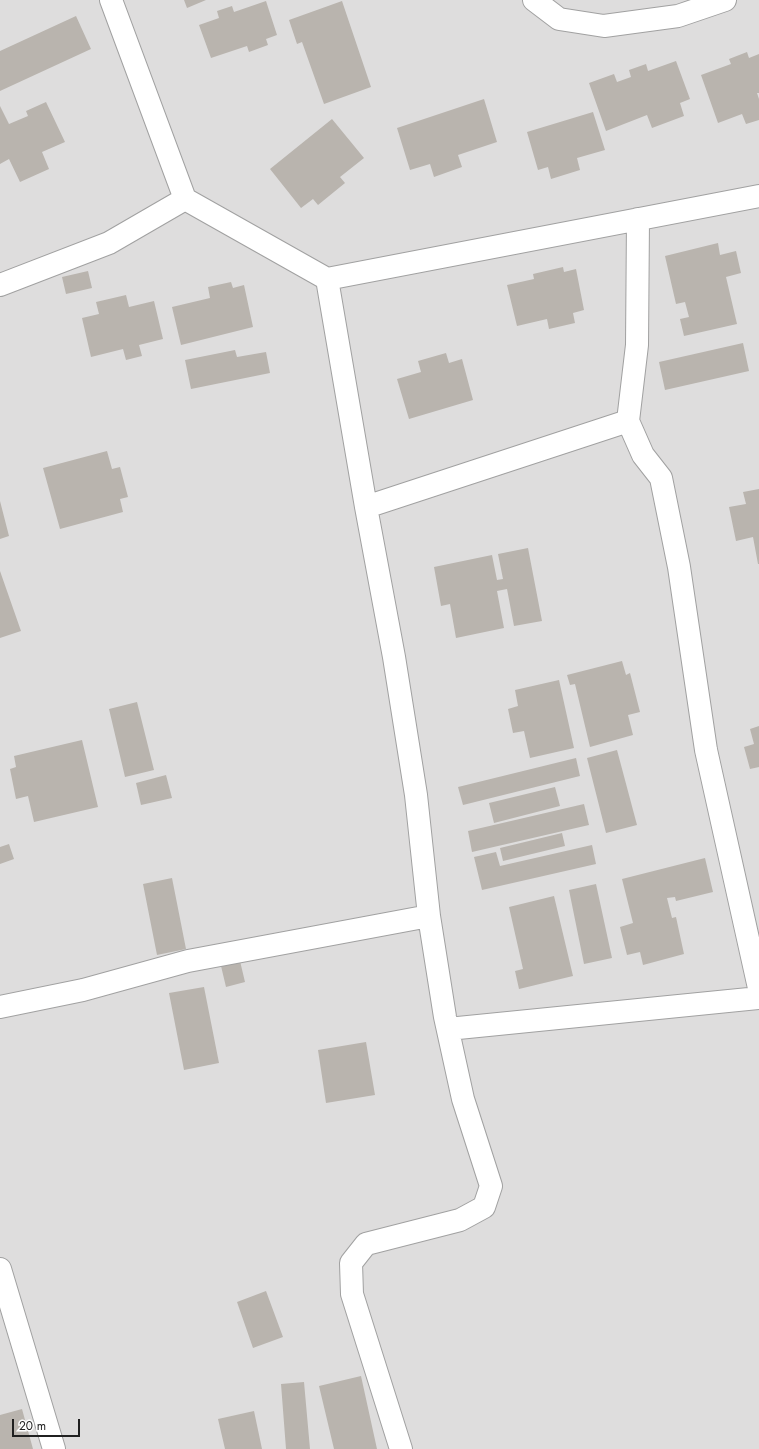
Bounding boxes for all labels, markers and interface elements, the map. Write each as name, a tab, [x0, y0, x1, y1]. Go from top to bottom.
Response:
scale bar	[14, 1411, 82, 1437]
text: 20 m	[19, 1417, 46, 1435]

